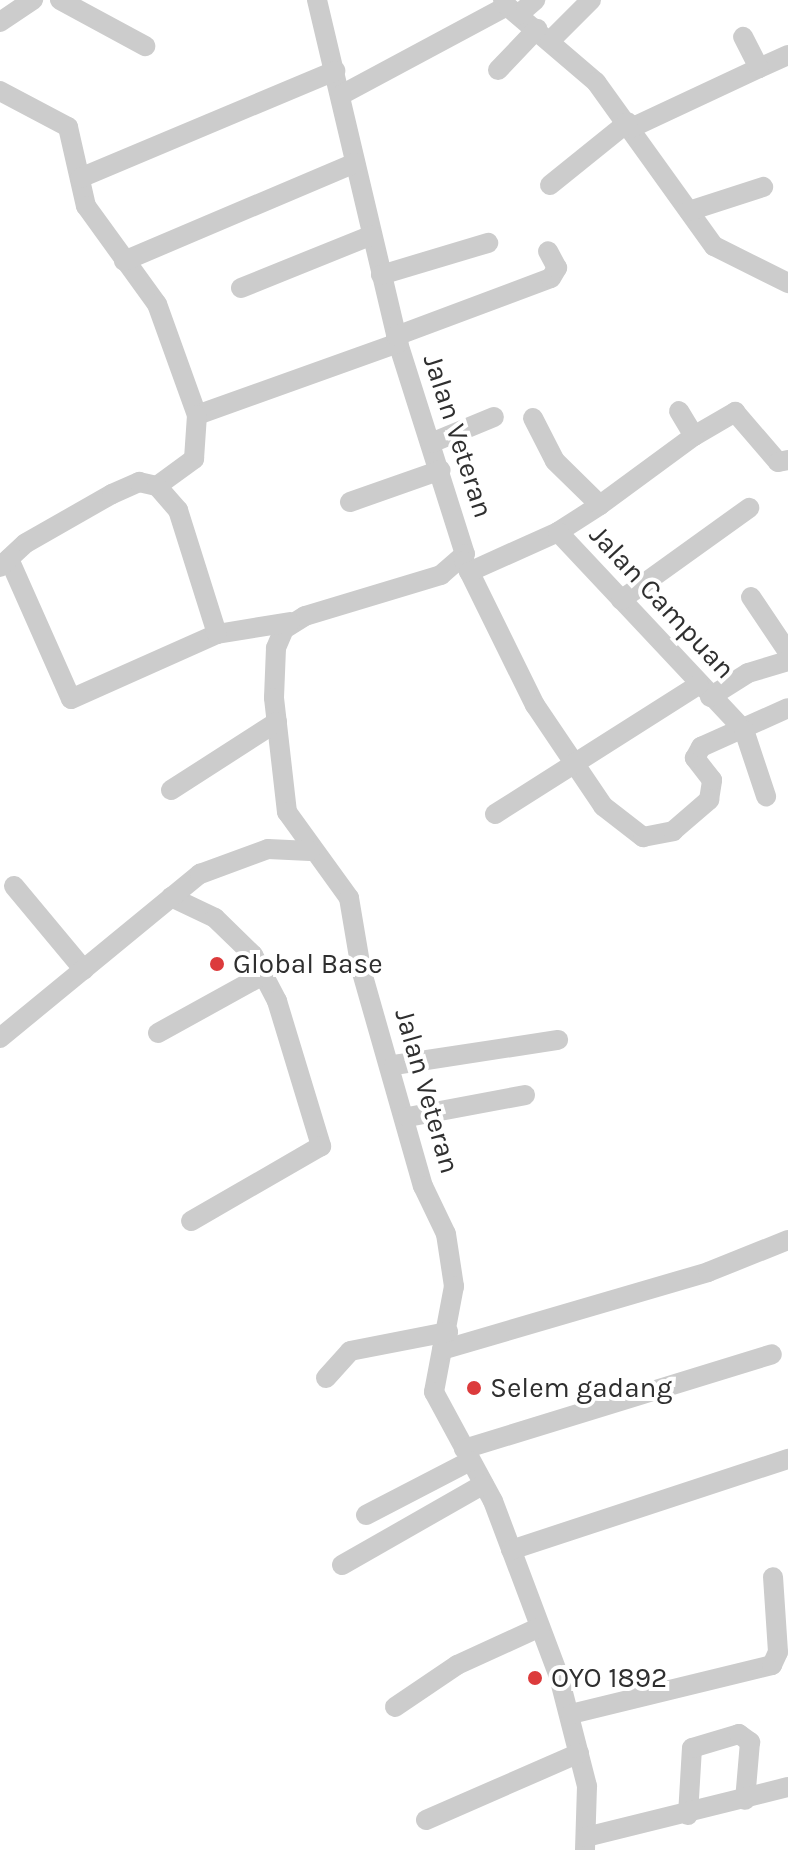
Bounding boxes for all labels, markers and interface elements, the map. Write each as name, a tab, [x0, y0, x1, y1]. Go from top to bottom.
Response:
street label: Jalan Veteran	[416, 350, 500, 522]
street label: Jalan Campuan	[582, 518, 742, 686]
place label: Global Base	[233, 947, 383, 981]
marker: Global Base	[208, 955, 226, 973]
street label: Jalan Veteran	[387, 1005, 467, 1177]
place label: Selem gadang	[490, 1371, 672, 1405]
marker: Selem gadang	[465, 1379, 483, 1397]
place label: OYO 1892	[551, 1661, 667, 1695]
marker: OYO 1892	[526, 1669, 544, 1687]

